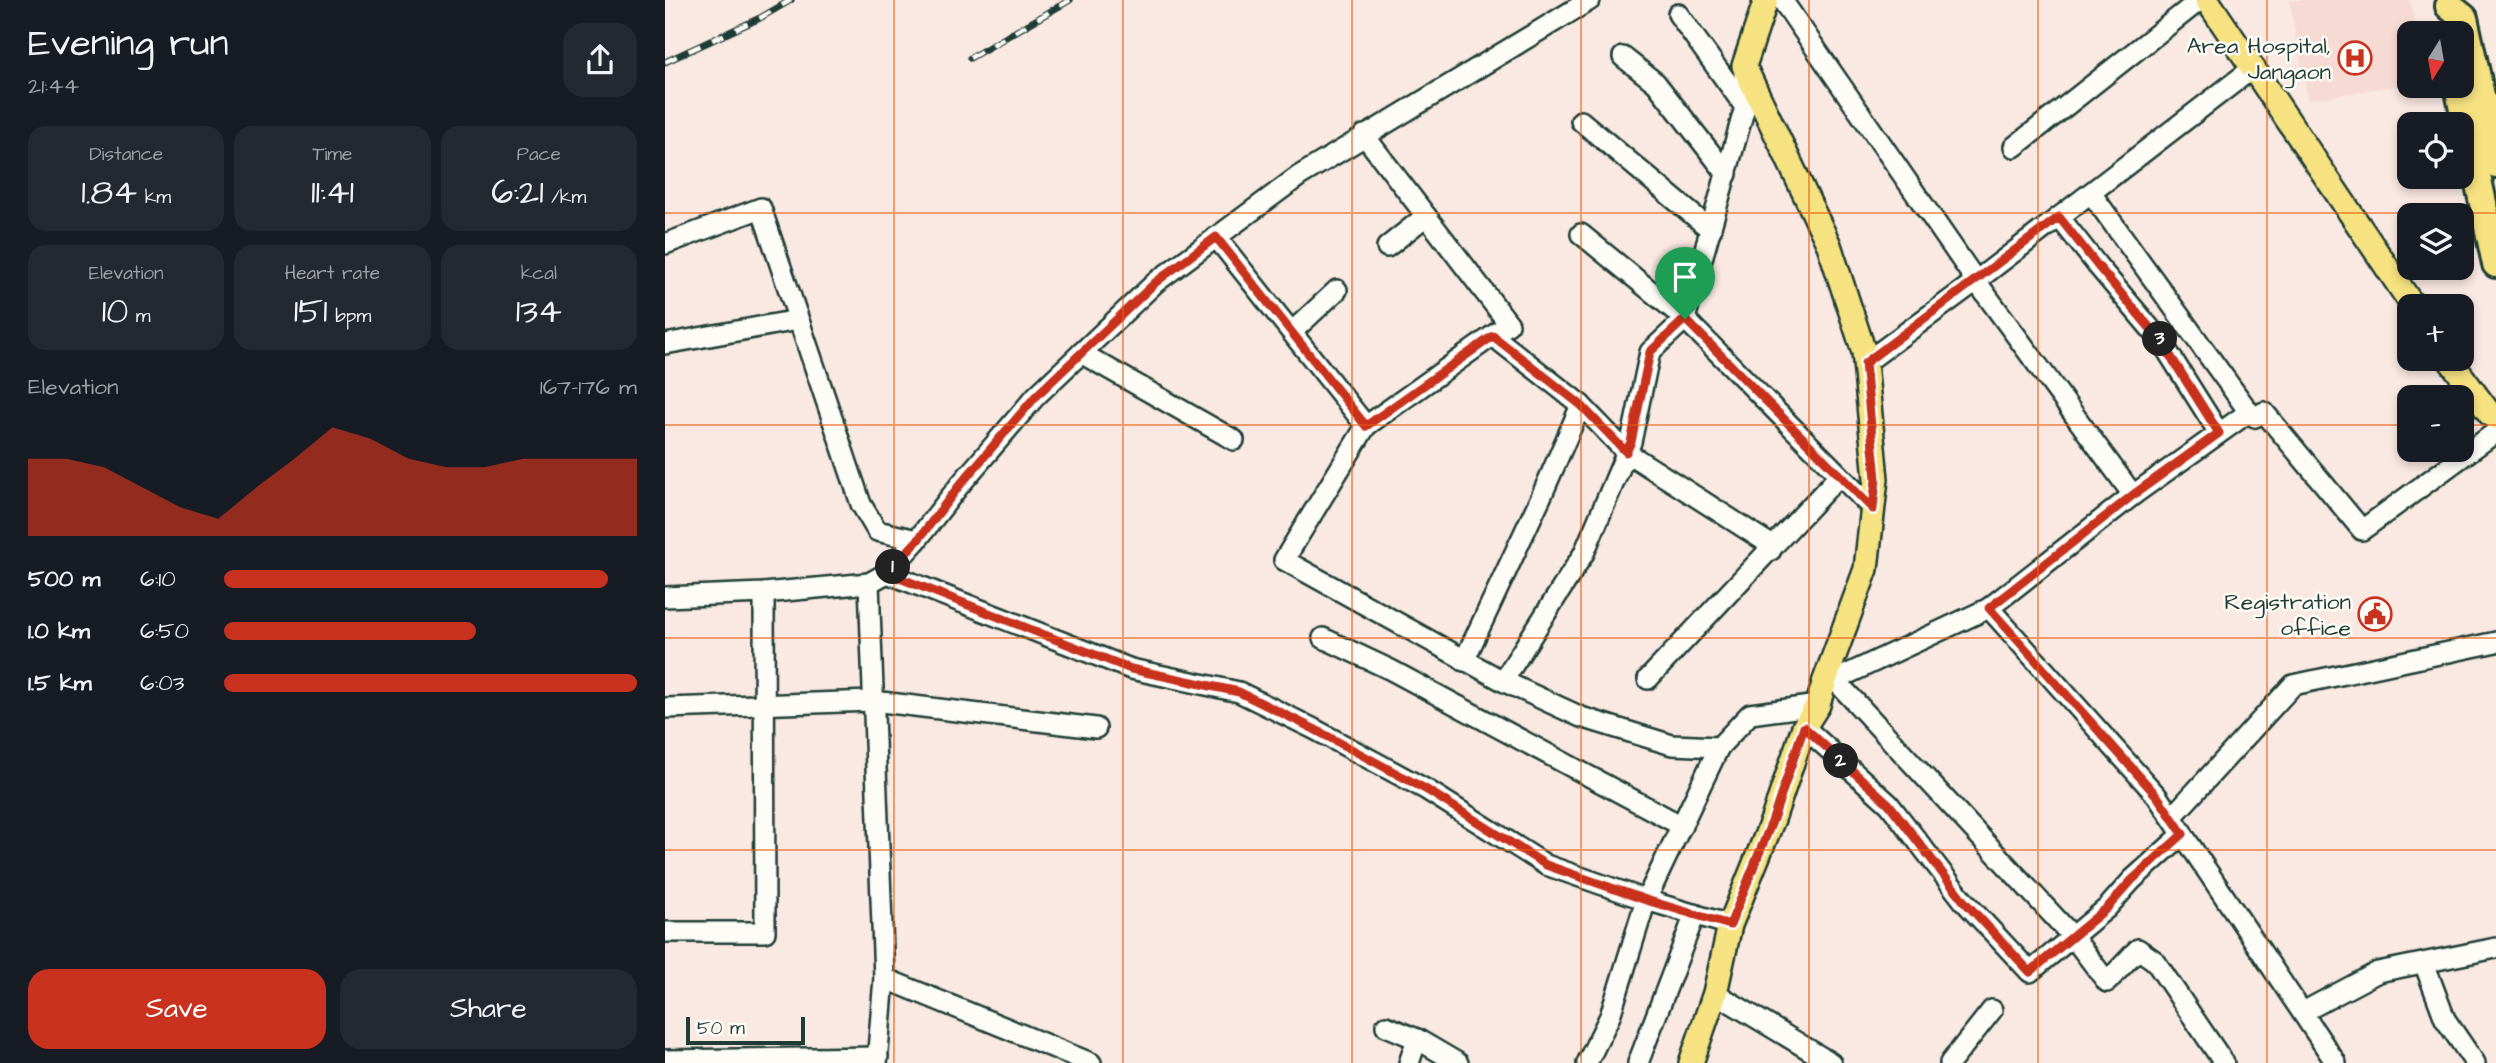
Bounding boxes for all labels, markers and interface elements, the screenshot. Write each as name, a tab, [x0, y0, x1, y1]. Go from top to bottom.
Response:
text: Evening run	[28, 18, 229, 70]
north arrow	[2397, 21, 2475, 98]
map controls	[2397, 21, 2474, 462]
button: share	[563, 23, 637, 97]
place label: Area Hospital, Jangaon	[2187, 30, 2331, 89]
hospital icon: Area Hospital, Jangaon	[2336, 39, 2374, 77]
text: 21:44	[28, 70, 79, 102]
button: locate	[2397, 112, 2474, 189]
text: Distance	[89, 141, 163, 168]
text: Time	[313, 141, 352, 168]
text: Pace	[517, 141, 561, 168]
text: 1.84	[81, 168, 137, 217]
text: 11:41	[311, 168, 354, 217]
text: 6:21	[491, 168, 544, 217]
text: km	[137, 184, 171, 211]
text: /km	[544, 184, 586, 211]
button: layers	[2397, 203, 2474, 280]
pin	[1655, 247, 1715, 319]
icon: arrive	[1666, 258, 1704, 296]
text: Elevation	[89, 260, 164, 287]
text: Heart rate	[285, 260, 380, 287]
text: kcal	[521, 260, 557, 287]
text: 10	[102, 287, 128, 336]
text: 151	[294, 287, 328, 336]
text: 134	[516, 287, 562, 336]
button: +	[2397, 294, 2474, 371]
text: m	[128, 303, 151, 330]
text: bpm	[328, 303, 371, 330]
pin: 3	[2143, 322, 2177, 356]
text: 3	[2155, 325, 2164, 352]
text: Elevation	[28, 371, 119, 403]
text: 167–176 m	[540, 371, 637, 403]
button: −	[2397, 385, 2474, 462]
pin: 1	[875, 550, 911, 584]
text: 1	[891, 553, 894, 580]
text: 500 m	[28, 563, 100, 595]
text: 6:10	[140, 563, 176, 595]
place label: Registration office	[2224, 586, 2351, 644]
public building icon: Registration office	[2356, 595, 2394, 633]
text: 1.0 km	[28, 615, 90, 647]
text: 6:50	[140, 615, 189, 647]
text: 1.5 km	[28, 667, 92, 699]
text: 6:03	[140, 667, 184, 699]
pin: 2	[1823, 744, 1859, 778]
text: 2	[1835, 747, 1846, 774]
button: Save	[28, 969, 326, 1049]
button: Share	[340, 969, 637, 1049]
scale bar	[686, 1014, 805, 1046]
text: 50 m	[697, 1015, 745, 1042]

